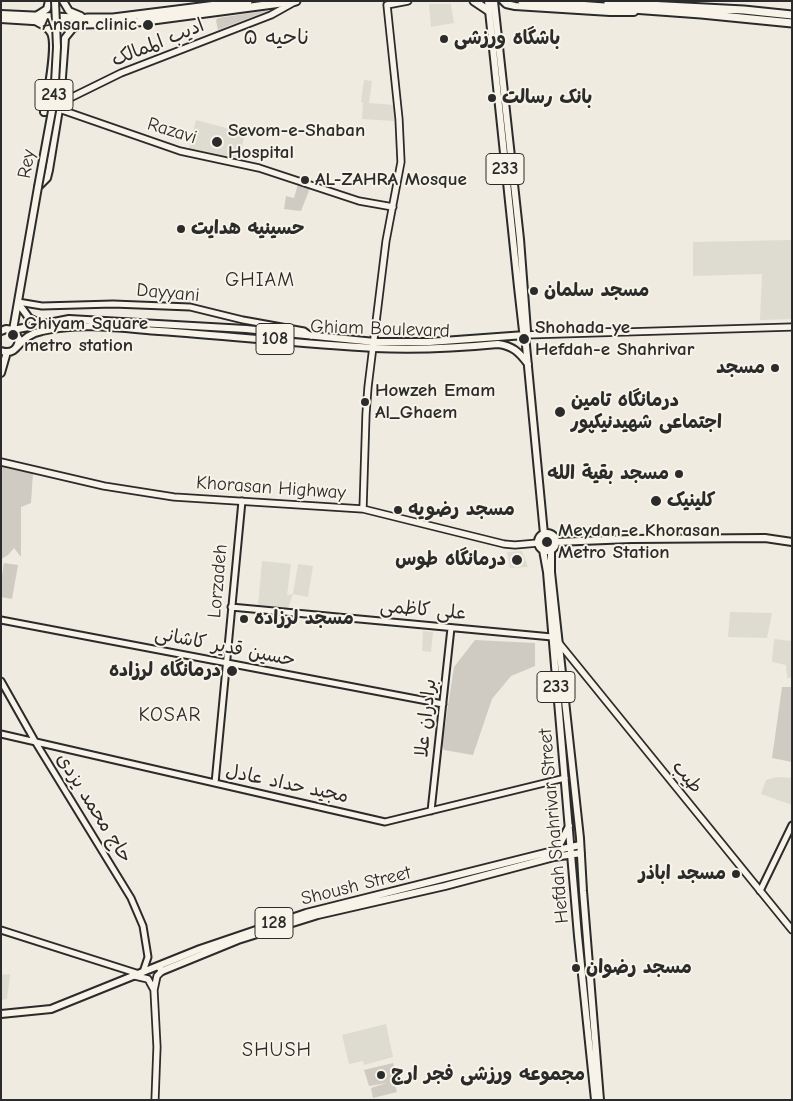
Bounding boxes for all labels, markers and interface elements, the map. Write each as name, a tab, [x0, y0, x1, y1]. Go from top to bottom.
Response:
place label: Ansar clinic	[42, 14, 137, 36]
street label: ادیب الممالک	[108, 14, 208, 72]
marker: Ansar clinic	[141, 18, 155, 32]
district label: ناحیه ۵	[243, 25, 309, 51]
place label: باشگاه ورزشی	[454, 28, 560, 50]
marker: باشگاه ورزشی	[438, 33, 450, 45]
road number: 243	[35, 80, 73, 110]
place label: بانک رسالت	[502, 87, 592, 109]
marker: بانک رسالت	[486, 92, 498, 104]
street label: Razavi	[144, 113, 200, 149]
place label: Sevom-e-Shaban Hospital	[228, 120, 365, 164]
marker: Sevom-e-Shaban Hospital	[210, 135, 224, 149]
street label: Rey	[13, 148, 41, 180]
road number: 233	[486, 153, 524, 184]
place label: AL-ZAHRA Mosque	[315, 169, 467, 191]
marker: AL-ZAHRA Mosque	[299, 174, 311, 186]
place label: حسینیه هدایت	[191, 218, 304, 240]
marker: حسینیه هدایت	[175, 223, 187, 235]
district label: GHIAM	[224, 268, 296, 292]
street label: Dayyani	[136, 279, 200, 307]
place label: مسجد سلمان	[544, 280, 649, 302]
marker: مسجد سلمان	[528, 285, 540, 297]
place label: Ghiyam Square metro station	[24, 313, 148, 357]
street label: Ghiam Boulevard	[310, 315, 450, 343]
place label: Shohada-ye Hefdah-e Shahrivar	[535, 317, 694, 361]
road number: 108	[256, 324, 294, 354]
marker: Ghiyam Square metro station	[6, 328, 20, 342]
marker: Shohada-ye Hefdah-e Shahrivar	[517, 332, 531, 346]
place label: مسجد	[716, 357, 765, 379]
marker: مسجد	[769, 362, 781, 374]
place label: Howzeh Emam Al_Ghaem	[375, 380, 495, 424]
place label: درمانگاه تامین اجتماعی شهیدنیکپور	[571, 390, 722, 434]
marker: Howzeh Emam Al_Ghaem	[359, 396, 371, 408]
marker: درمانگاه تامین اجتماعی شهیدنیکپور	[553, 405, 567, 419]
place label: مسجد بقیة الله	[547, 463, 669, 485]
marker: مسجد بقیة الله	[673, 468, 685, 480]
street label: Khorasan Highway	[195, 471, 347, 505]
place label: کلینیک	[667, 490, 715, 512]
marker: کلینیک	[649, 494, 663, 508]
place label: مسجد رضویه	[408, 499, 515, 521]
marker: مسجد رضویه	[392, 504, 404, 516]
place label: Meydan-e Khorasan Metro Station	[558, 520, 720, 564]
marker: Meydan-e Khorasan Metro Station	[540, 535, 554, 549]
street label: Lorzadeh	[203, 543, 233, 619]
place label: درمانگاه طوس	[395, 549, 506, 571]
marker: درمانگاه طوس	[510, 553, 524, 567]
street label: علی کاظمی	[379, 595, 467, 625]
place label: مسجد لرزاده	[254, 608, 354, 630]
marker: مسجد لرزاده	[238, 613, 250, 625]
street label: حسین قدیر کاشانی	[153, 622, 297, 672]
place label: درمانگاه لرزاده	[109, 660, 221, 682]
marker: درمانگاه لرزاده	[225, 664, 239, 678]
road number: 233	[537, 672, 575, 702]
street label: برادران علا	[411, 678, 441, 758]
district label: KOSAR	[138, 703, 202, 727]
street label: Hefdah Shahrivar Street	[534, 728, 574, 924]
street label: حاج محمد یزدی	[51, 749, 137, 867]
street label: طیب	[667, 756, 707, 798]
street label: مجید حداد عادل	[223, 760, 351, 808]
street label: Shoush Street	[299, 861, 413, 911]
place label: مسجد اباذر	[639, 863, 726, 885]
marker: مسجد اباذر	[730, 868, 742, 880]
road number: 128	[255, 908, 293, 938]
place label: مسجد رضوان	[586, 957, 692, 979]
marker: مسجد رضوان	[570, 962, 582, 974]
district label: SHUSH	[241, 1038, 313, 1062]
place label: مجموعه ورزشی فجر ارج	[391, 1064, 585, 1086]
marker: مجموعه ورزشی فجر ارج	[375, 1069, 387, 1081]

